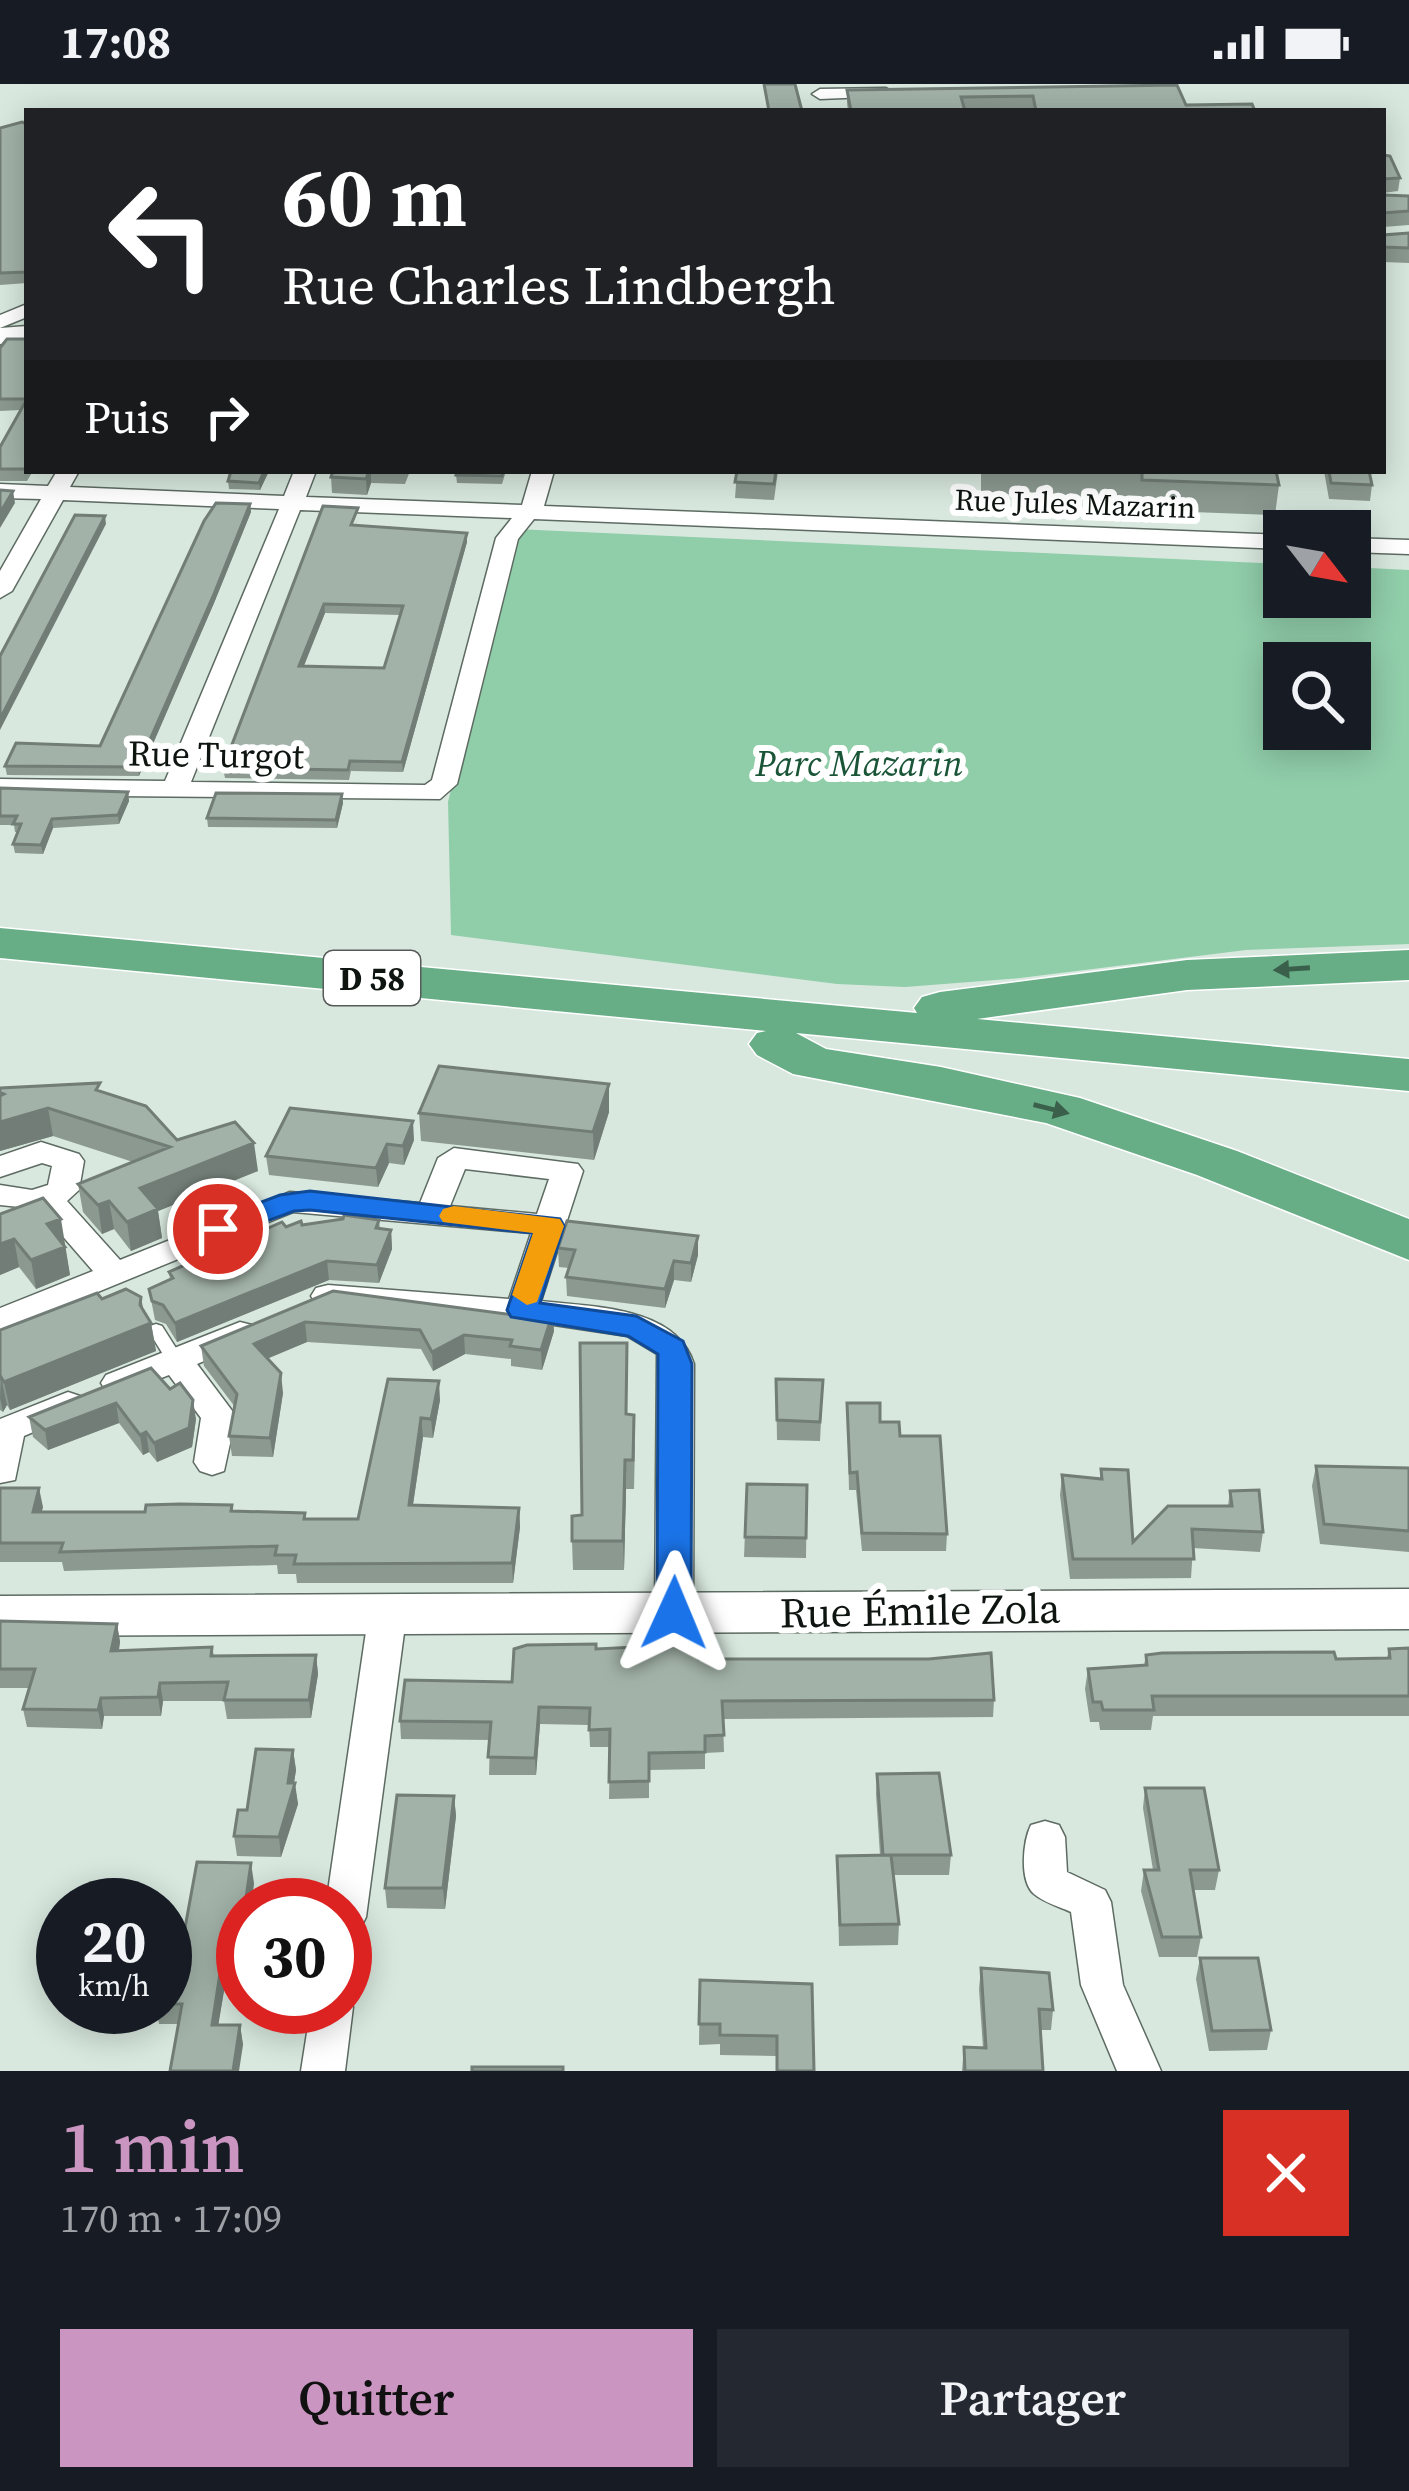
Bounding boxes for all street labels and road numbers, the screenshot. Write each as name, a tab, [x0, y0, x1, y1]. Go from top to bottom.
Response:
street label: Rue Jules Mazarin	[954, 479, 1196, 528]
street label: Rue Turgot	[128, 728, 305, 781]
road number: D 58	[324, 951, 420, 1005]
street label: Rue Émile Zola	[779, 1579, 1062, 1641]

